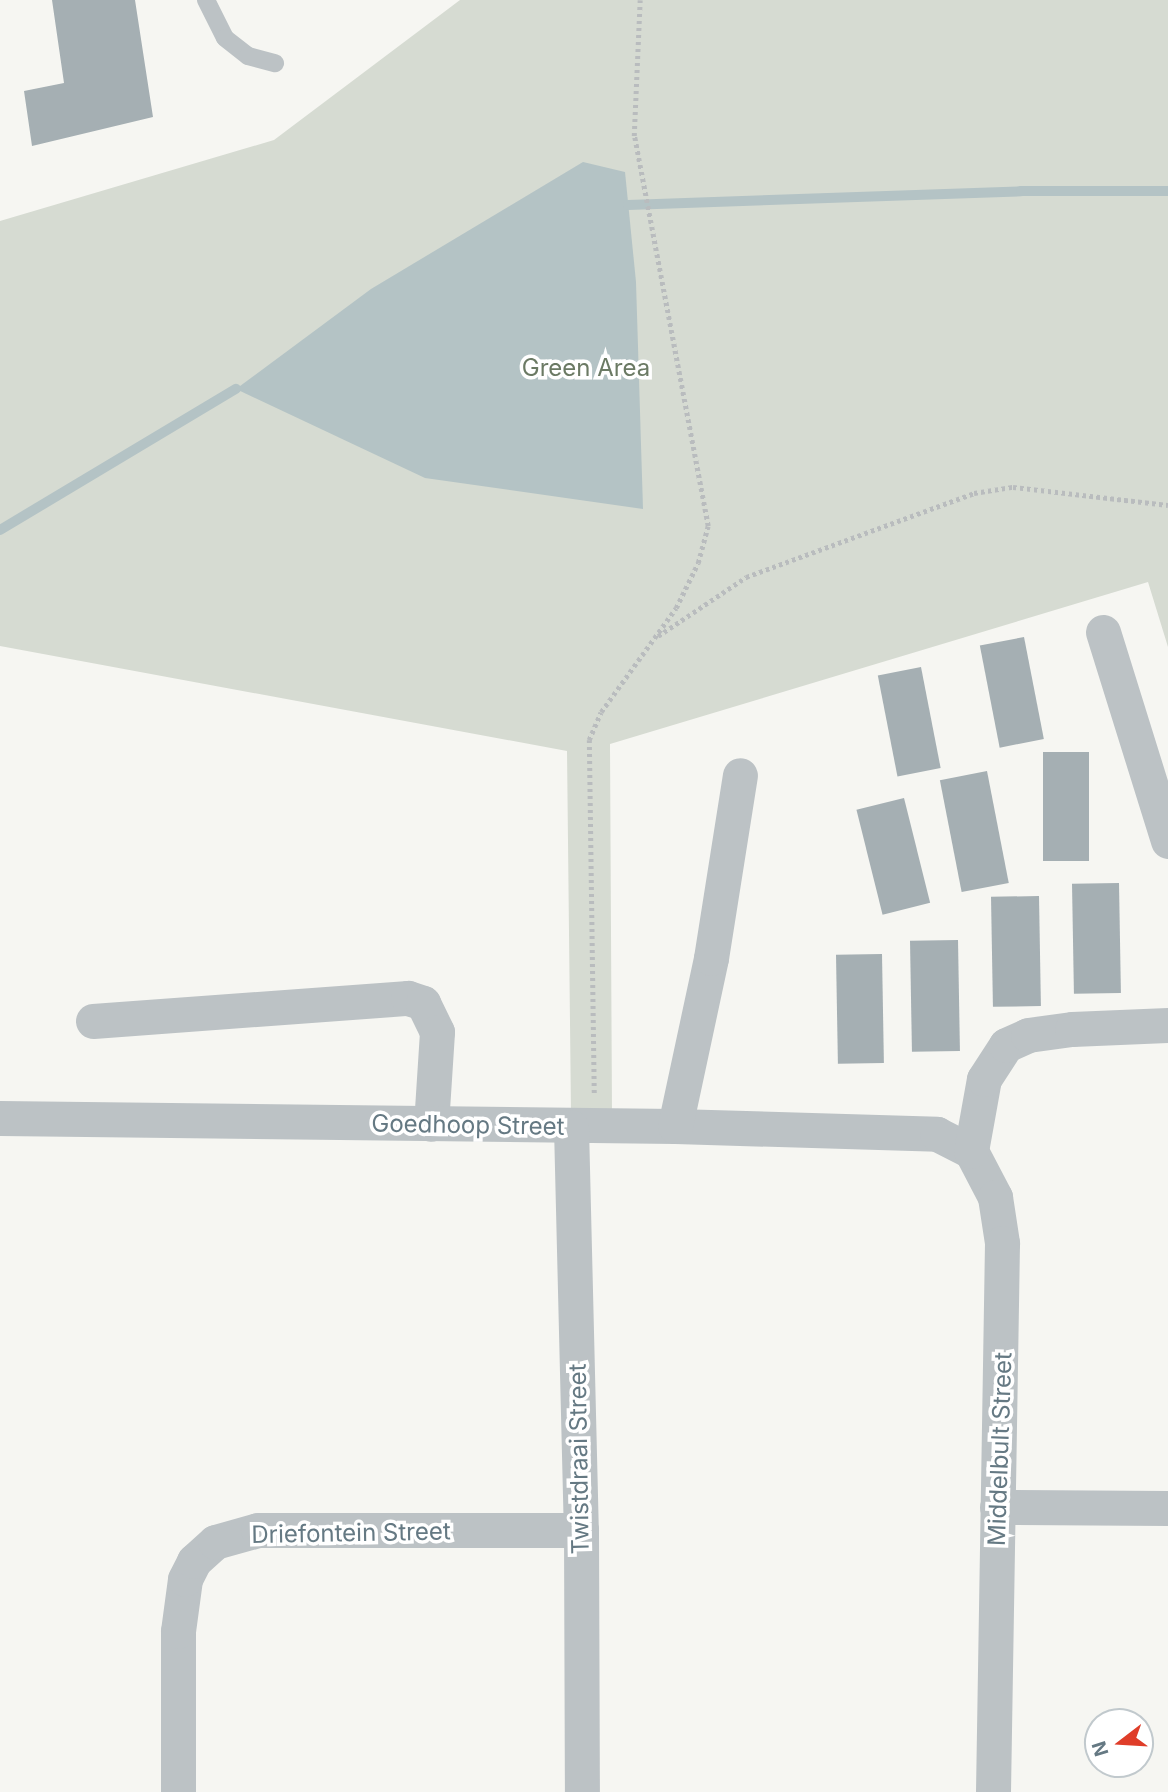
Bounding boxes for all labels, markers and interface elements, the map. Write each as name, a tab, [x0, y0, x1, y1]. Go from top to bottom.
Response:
park label: Green Area	[522, 354, 650, 382]
street label: Goedhoop Street	[371, 1109, 565, 1141]
street label: Middelbult Street	[982, 1352, 1018, 1546]
street label: Twistdraai Street	[563, 1363, 595, 1555]
street label: Driefontein Street	[251, 1517, 451, 1549]
north arrow	[1084, 1708, 1154, 1778]
text: N	[1087, 1738, 1113, 1759]

